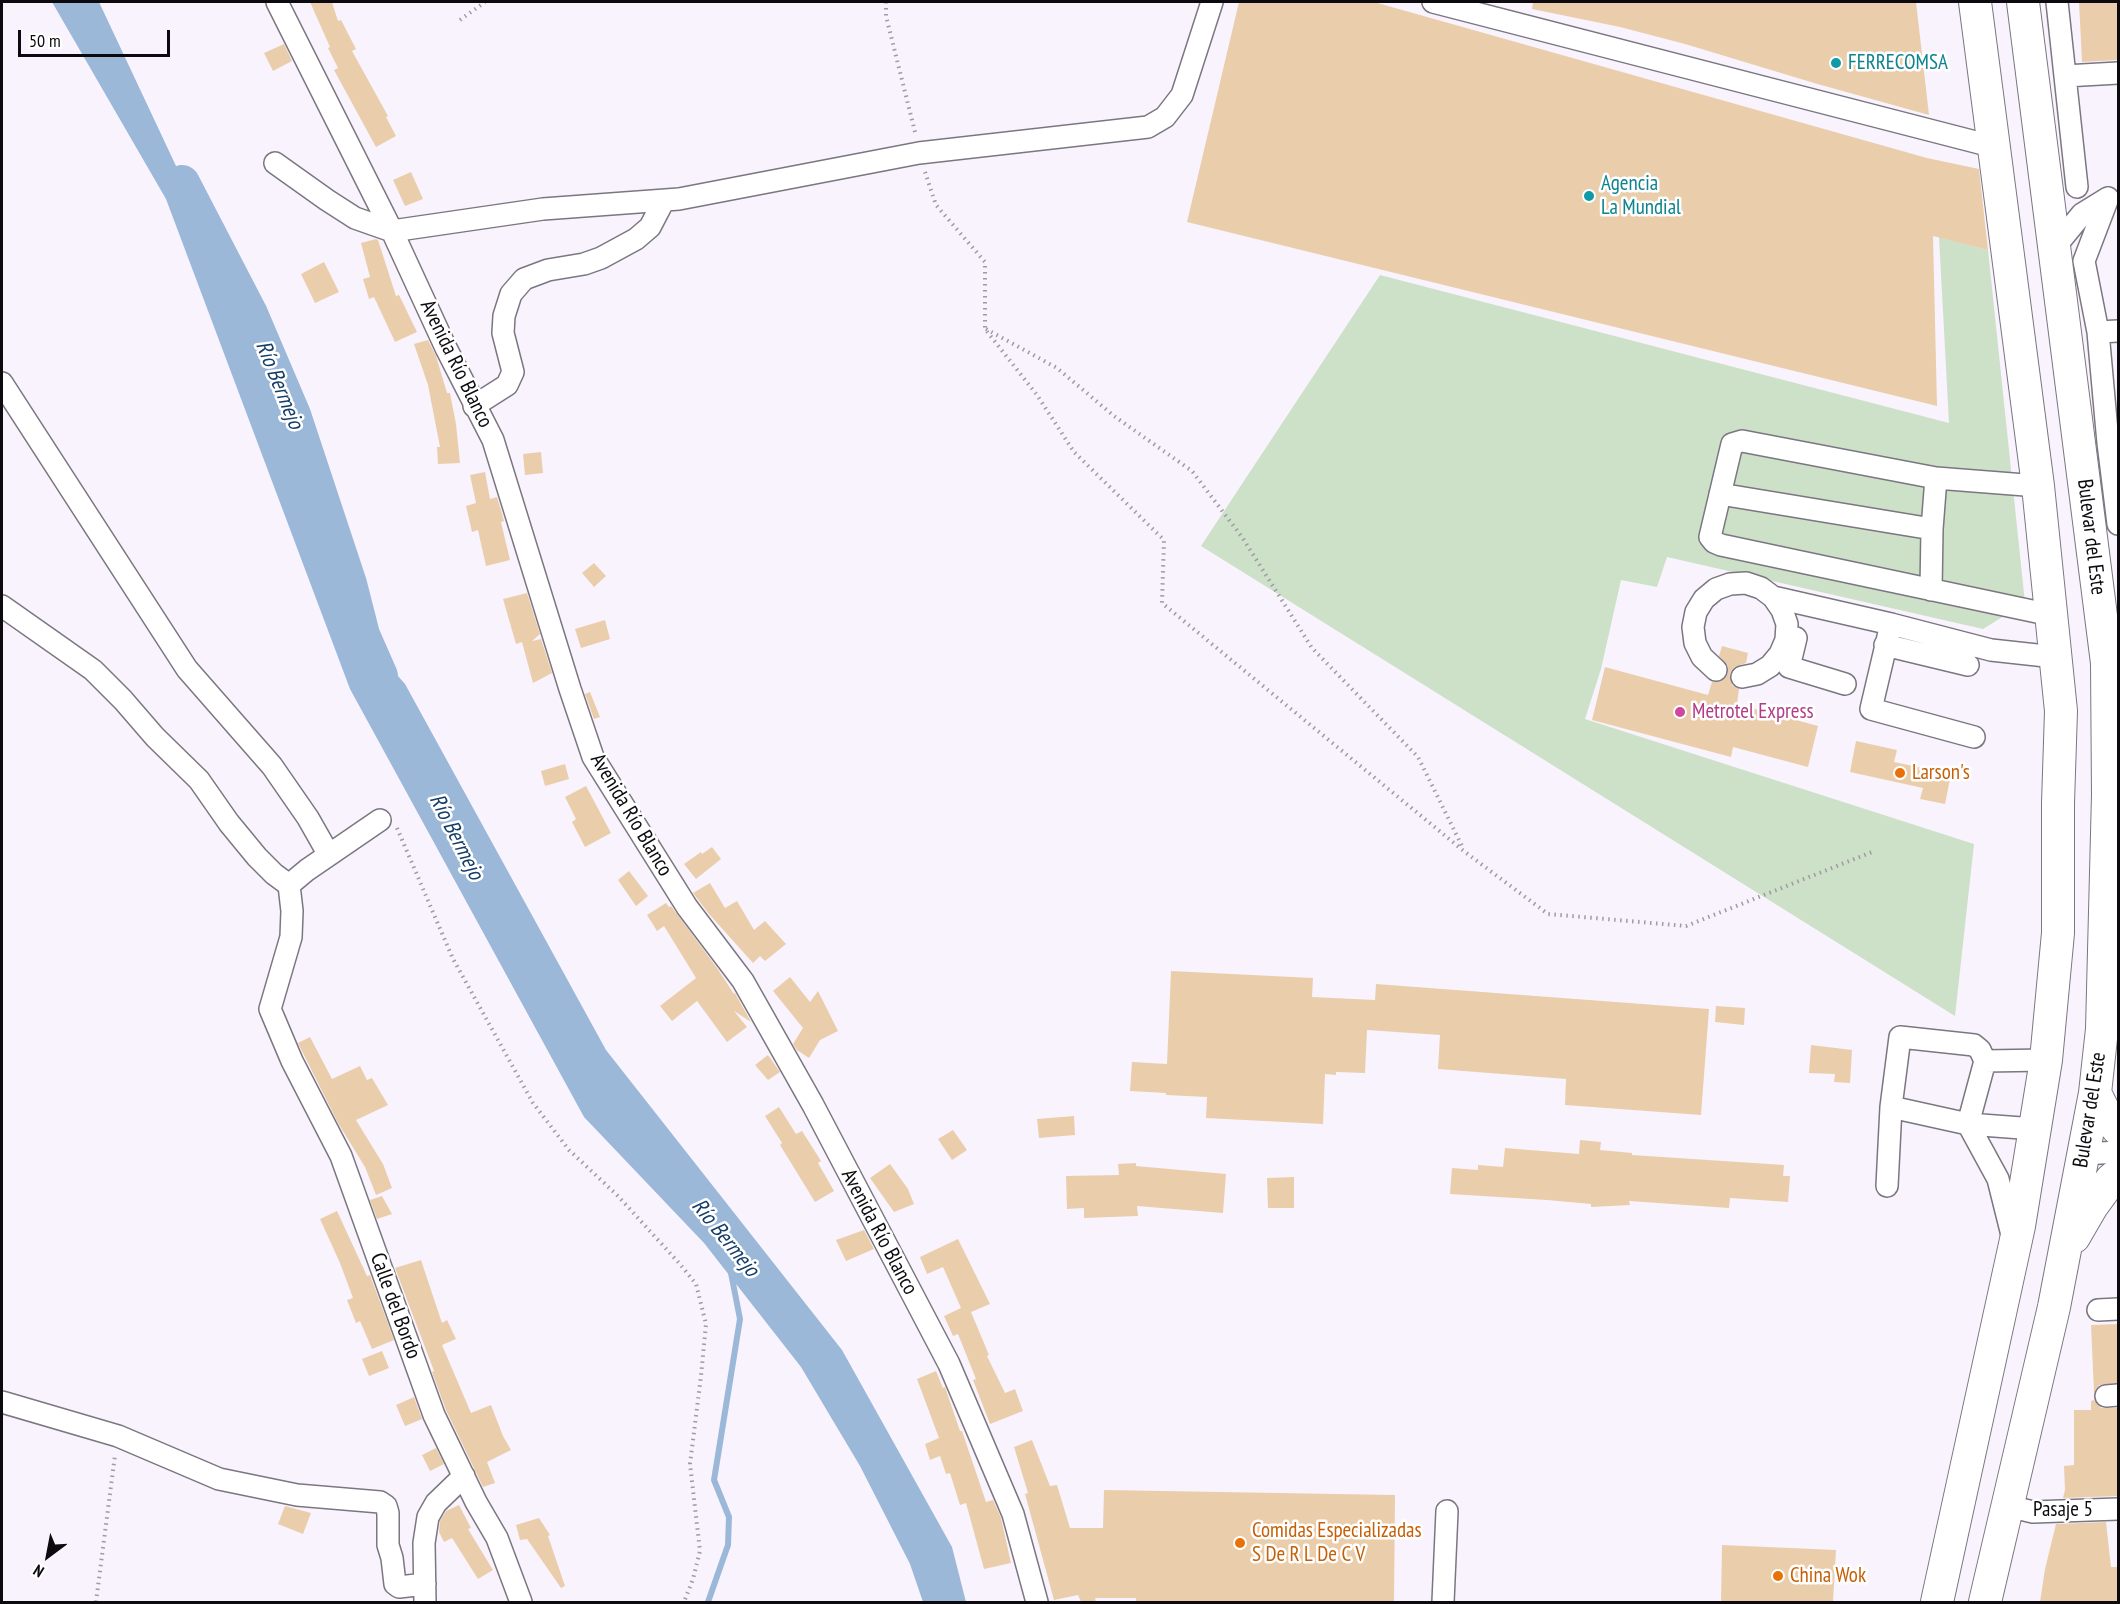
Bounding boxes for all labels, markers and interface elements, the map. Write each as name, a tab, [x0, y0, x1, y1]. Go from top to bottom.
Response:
scale bar	[21, 18, 172, 56]
text: 50 m	[29, 29, 61, 52]
place label: FERRECOMSA	[1848, 50, 1948, 76]
marker: FERRECOMSA	[1829, 56, 1843, 70]
place label: Agencia La Mundial	[1601, 171, 1681, 221]
marker: Agencia La Mundial	[1582, 189, 1596, 203]
street label: Avenida Río Blanco	[414, 296, 498, 432]
water label: Río Bermejo	[249, 337, 309, 433]
street label: Bulevar del Este	[2071, 478, 2111, 596]
place label: Metrotel Express	[1692, 699, 1814, 725]
marker: Metrotel Express	[1673, 705, 1687, 719]
street label: Avenida Río Blanco	[585, 749, 677, 881]
place label: Larson's	[1912, 760, 1970, 786]
marker: Larson's	[1893, 766, 1907, 780]
water label: Río Bermejo	[423, 790, 489, 884]
street label: Bulevar del Este	[2068, 1051, 2112, 1169]
street label: Avenida Río Blanco	[835, 1165, 923, 1299]
water label: Río Bermejo	[686, 1194, 764, 1282]
street label: Calle del Bordo	[364, 1250, 426, 1362]
street label: Pasaje 5	[2033, 1497, 2093, 1523]
place label: Comidas Especializadas S De R L De C V	[1252, 1518, 1422, 1568]
north arrow	[18, 1526, 78, 1586]
marker: Comidas Especializadas S De R L De C V	[1233, 1536, 1247, 1550]
text: N	[30, 1560, 47, 1582]
place label: China Wok	[1790, 1563, 1866, 1589]
marker: China Wok	[1771, 1569, 1785, 1583]

